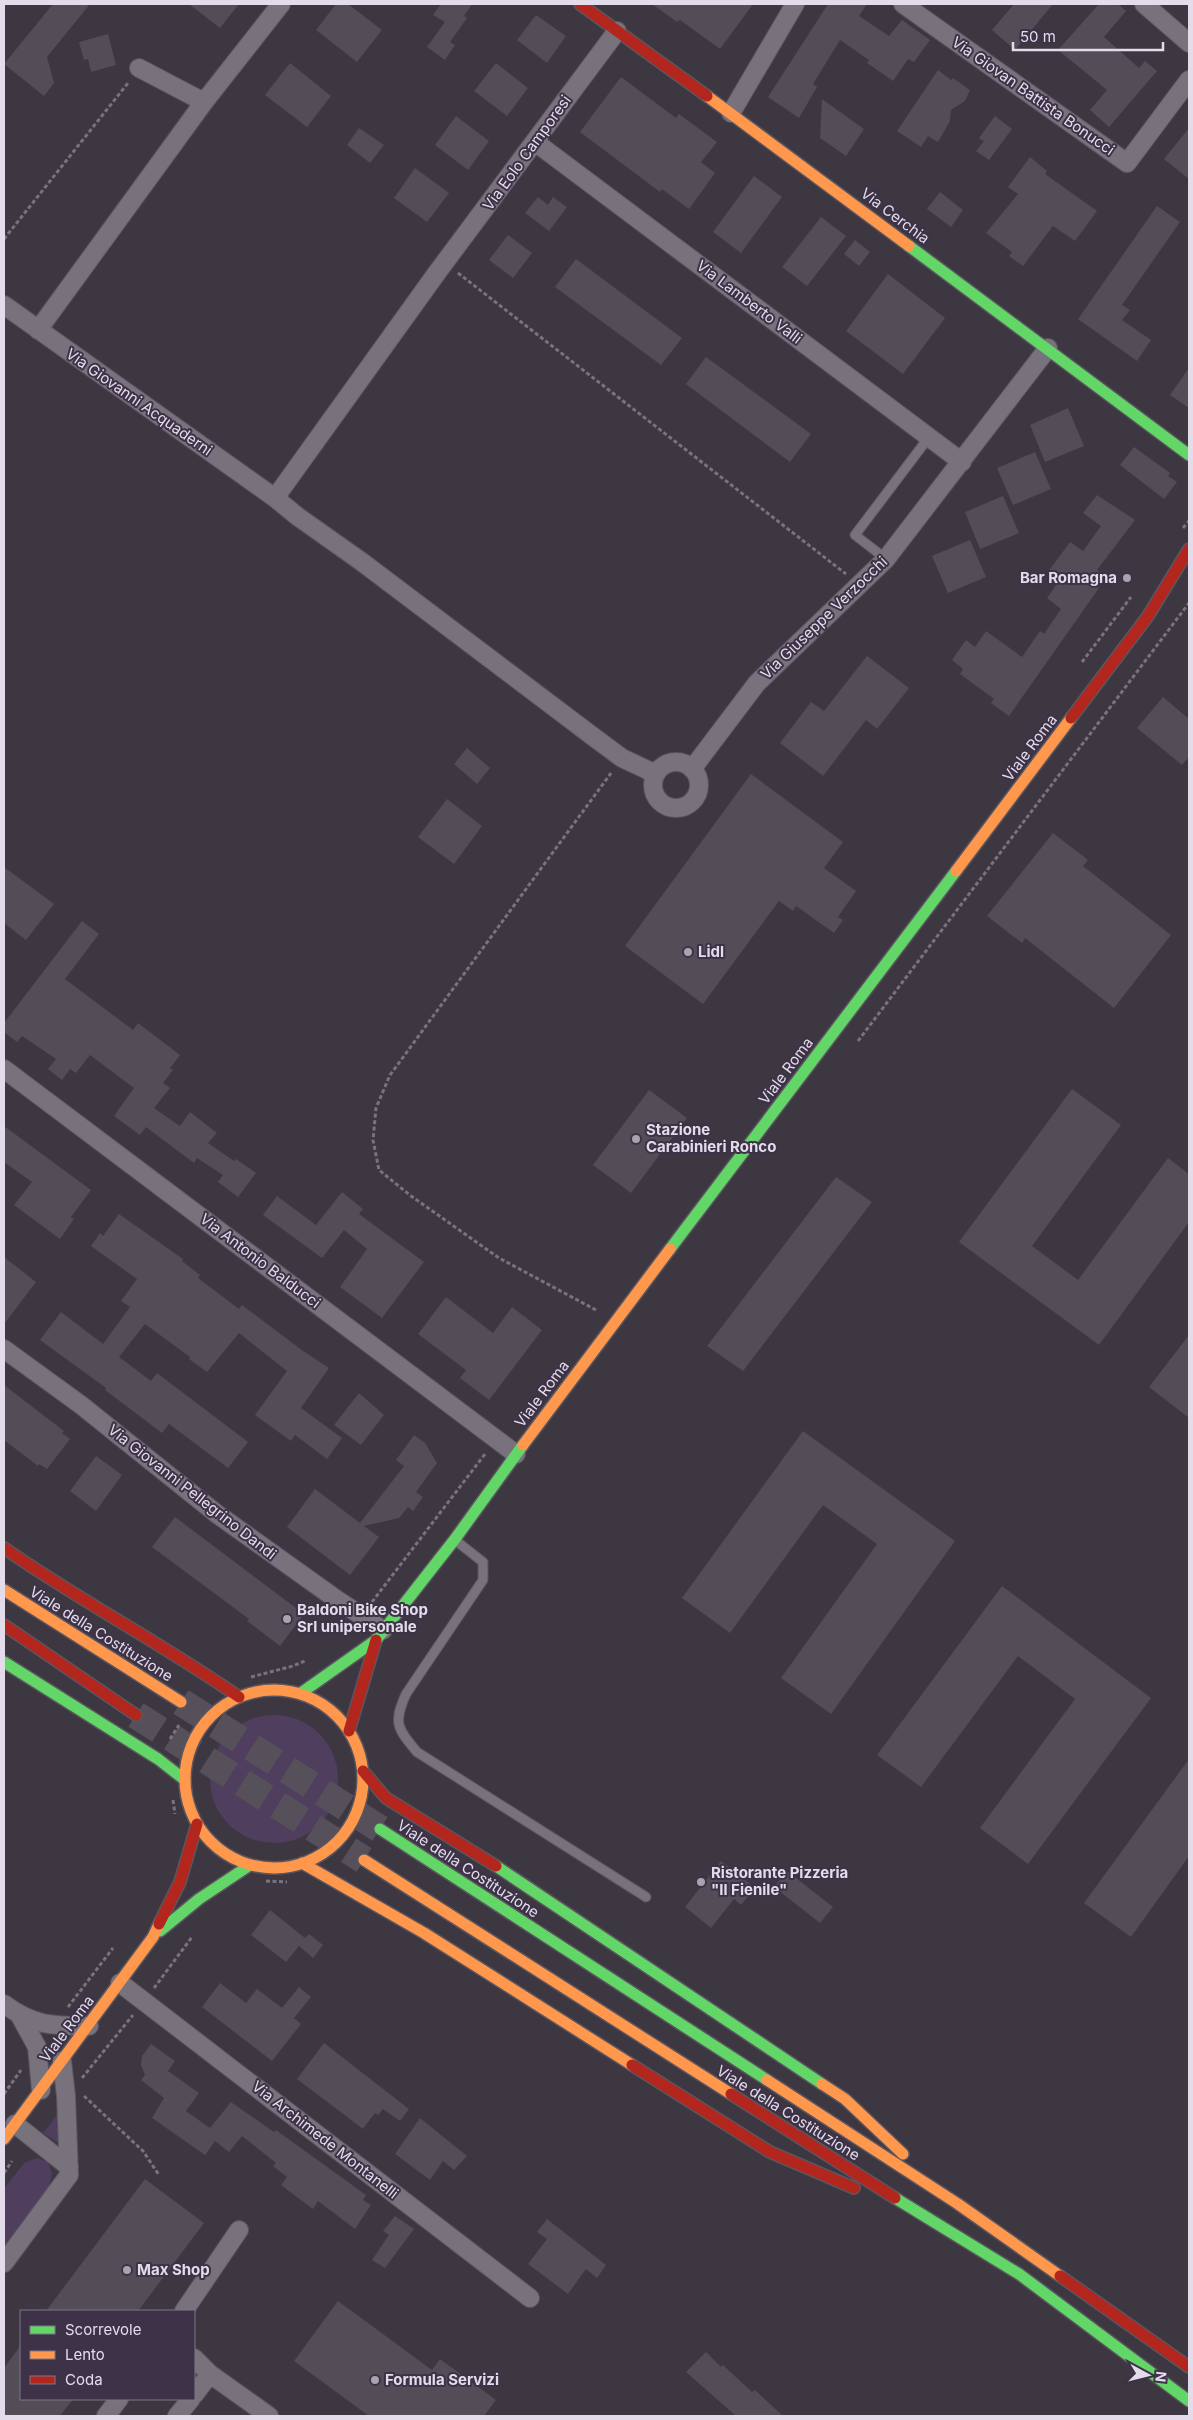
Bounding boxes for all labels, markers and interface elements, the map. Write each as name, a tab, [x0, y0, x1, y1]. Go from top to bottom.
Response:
scale bar	[1013, 20, 1163, 52]
text: 50 m	[1020, 27, 1056, 46]
street label: Via Giovan Battista Bonucci	[948, 32, 1118, 159]
street label: Via Eolo Camporesi	[478, 91, 575, 214]
street label: Via Cerchia	[857, 184, 933, 248]
street label: Via Lamberto Valli	[693, 256, 806, 348]
street label: Via Giovanni Acquaderni	[62, 344, 216, 459]
street label: Via Giuseppe Verzocchi	[756, 552, 891, 683]
place label: Bar Romagna	[1020, 568, 1117, 587]
marker: Bar Romagna	[1121, 572, 1133, 584]
street label: Viale Roma	[998, 710, 1061, 785]
place label: Lidl	[698, 942, 724, 961]
marker: Lidl	[682, 946, 694, 958]
street label: Viale Roma	[754, 1033, 817, 1108]
place label: Stazione Carabinieri Ronco	[646, 1120, 776, 1156]
marker: Stazione Carabinieri Ronco	[630, 1133, 642, 1145]
street label: Via Antonio Balducci	[196, 1209, 324, 1312]
street label: Viale Roma	[510, 1356, 573, 1431]
street label: Via Giovanni Pellegrino Dandi	[104, 1420, 280, 1563]
street label: Viale della Costituzione	[26, 1582, 176, 1685]
place label: Baldoni Bike Shop Srl unipersonale	[297, 1600, 428, 1636]
marker: Baldoni Bike Shop Srl unipersonale	[281, 1613, 293, 1625]
street label: Viale della Costituzione	[394, 1816, 543, 1922]
place label: Ristorante Pizzeria "Il Fienile"	[711, 1863, 848, 1899]
marker: Ristorante Pizzeria "Il Fienile"	[695, 1876, 707, 1888]
street label: Viale Roma	[35, 1991, 98, 2066]
street label: Viale della Costituzione	[713, 2061, 863, 2164]
street label: Via Archimede Montanelli	[248, 2076, 402, 2203]
place label: Max Shop	[137, 2260, 210, 2279]
marker: Max Shop	[121, 2264, 133, 2276]
legend	[20, 2310, 195, 2400]
text: Scorrevole	[65, 2320, 141, 2339]
text: Lento	[65, 2345, 105, 2364]
north arrow	[1123, 2350, 1173, 2400]
text: Coda	[65, 2370, 103, 2389]
place label: Formula Servizi	[385, 2370, 499, 2389]
text: N	[1152, 2370, 1170, 2383]
marker: Formula Servizi	[369, 2374, 381, 2386]

